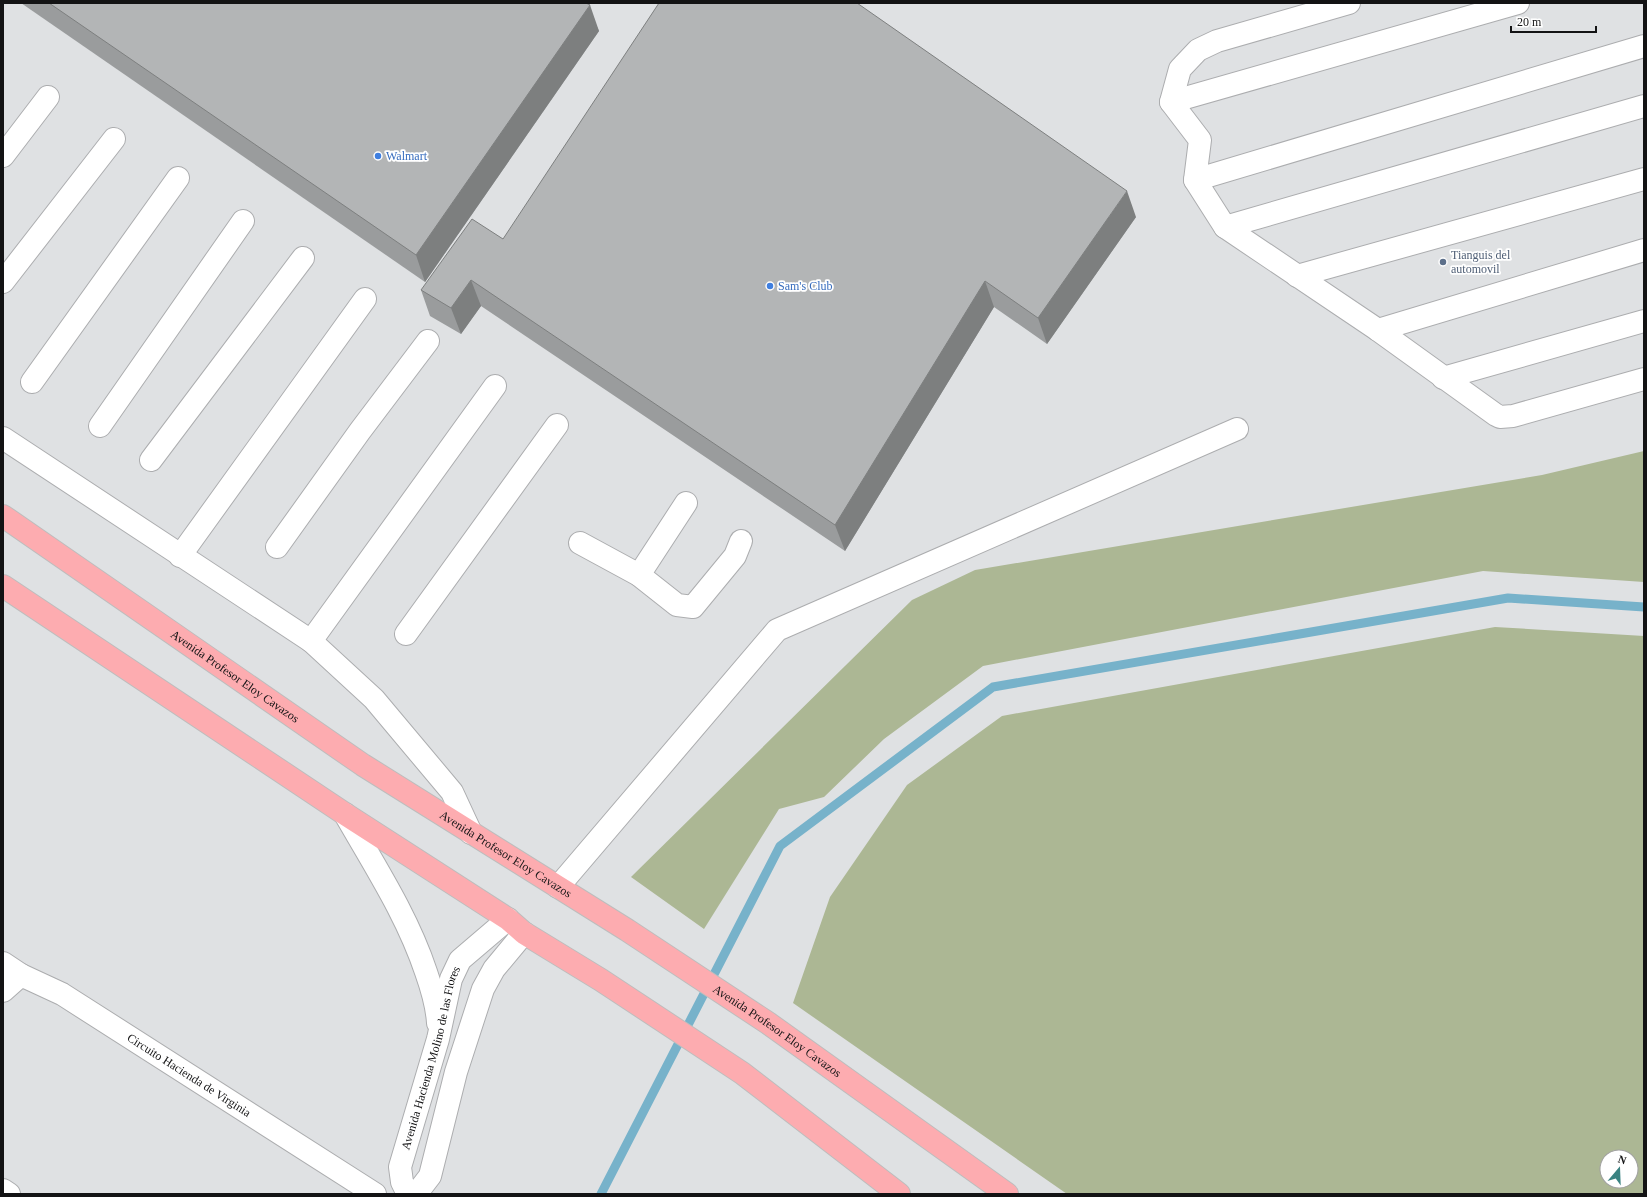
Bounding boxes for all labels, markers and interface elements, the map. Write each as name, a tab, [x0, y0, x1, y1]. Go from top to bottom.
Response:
scale bar	[1511, 8, 1596, 34]
text: 20 m	[1517, 15, 1542, 29]
place label: Walmart	[386, 149, 428, 163]
marker: Walmart	[373, 151, 383, 161]
place label: Tianguis del automovil	[1451, 248, 1511, 276]
marker: Tianguis del automovil	[1438, 257, 1448, 267]
place label: Sam's Club	[778, 279, 833, 293]
marker: Sam's Club	[765, 281, 775, 291]
street label: Avenida Profesor Eloy Cavazos	[168, 627, 302, 726]
street label: Avenida Profesor Eloy Cavazos	[437, 808, 574, 901]
street label: Avenida Hacienda Molino de las Flores	[399, 963, 463, 1151]
street label: Avenida Profesor Eloy Cavazos	[710, 982, 844, 1080]
street label: Circuito Hacienda de Virginia	[125, 1031, 254, 1120]
north arrow	[1599, 1149, 1639, 1189]
text: N	[1617, 1153, 1628, 1167]

